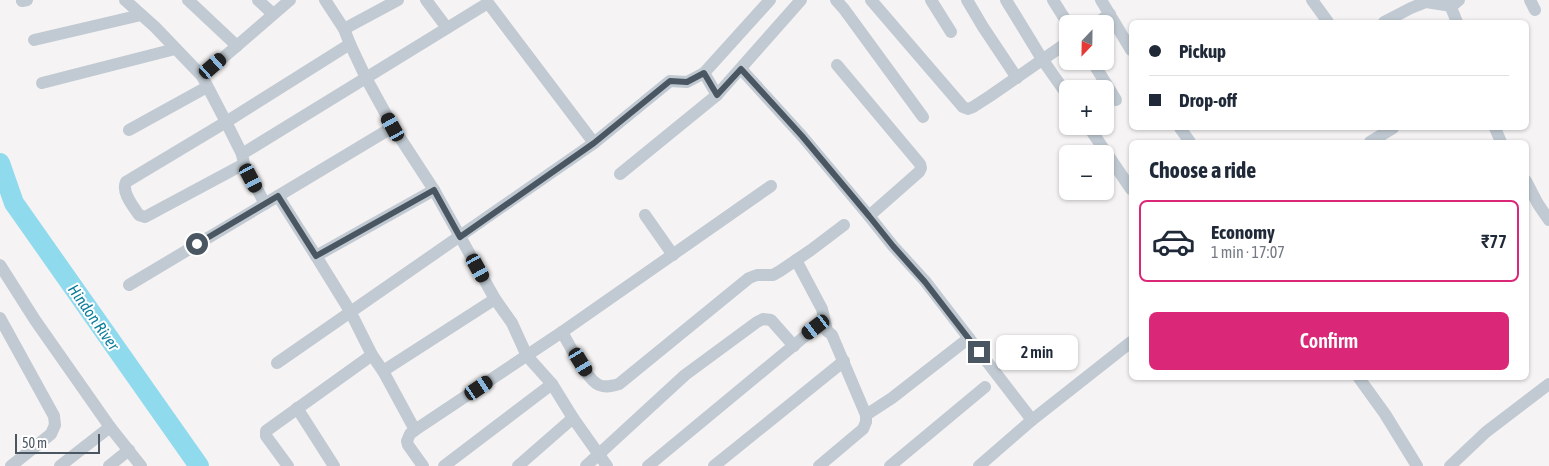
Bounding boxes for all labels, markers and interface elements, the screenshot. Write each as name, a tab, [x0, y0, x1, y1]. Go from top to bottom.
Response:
north arrow	[1059, 15, 1114, 70]
map controls	[1059, 15, 1114, 200]
text: Pickup	[1179, 40, 1226, 62]
car	[196, 50, 229, 82]
button: +	[1059, 80, 1114, 135]
text: Drop-off	[1179, 89, 1237, 111]
car	[379, 110, 406, 144]
button: −	[1059, 145, 1114, 200]
text: Choose a ride	[1149, 157, 1256, 183]
car	[237, 161, 264, 195]
icon: car	[1151, 219, 1196, 264]
text: Economy	[1211, 221, 1275, 243]
text: ₹77	[1481, 230, 1507, 252]
route start	[186, 233, 208, 255]
text: 1 min · 17:07	[1211, 243, 1285, 261]
car	[464, 251, 491, 285]
water label: Hindon River	[65, 281, 124, 354]
car	[799, 312, 832, 342]
button: Confirm	[1149, 312, 1509, 370]
callout: 2 min	[996, 334, 1079, 370]
route end	[968, 341, 990, 363]
text: 2 min	[1021, 343, 1053, 361]
car	[566, 345, 595, 379]
car	[462, 373, 495, 403]
scale bar	[15, 431, 100, 454]
text: 50 m	[22, 435, 47, 451]

